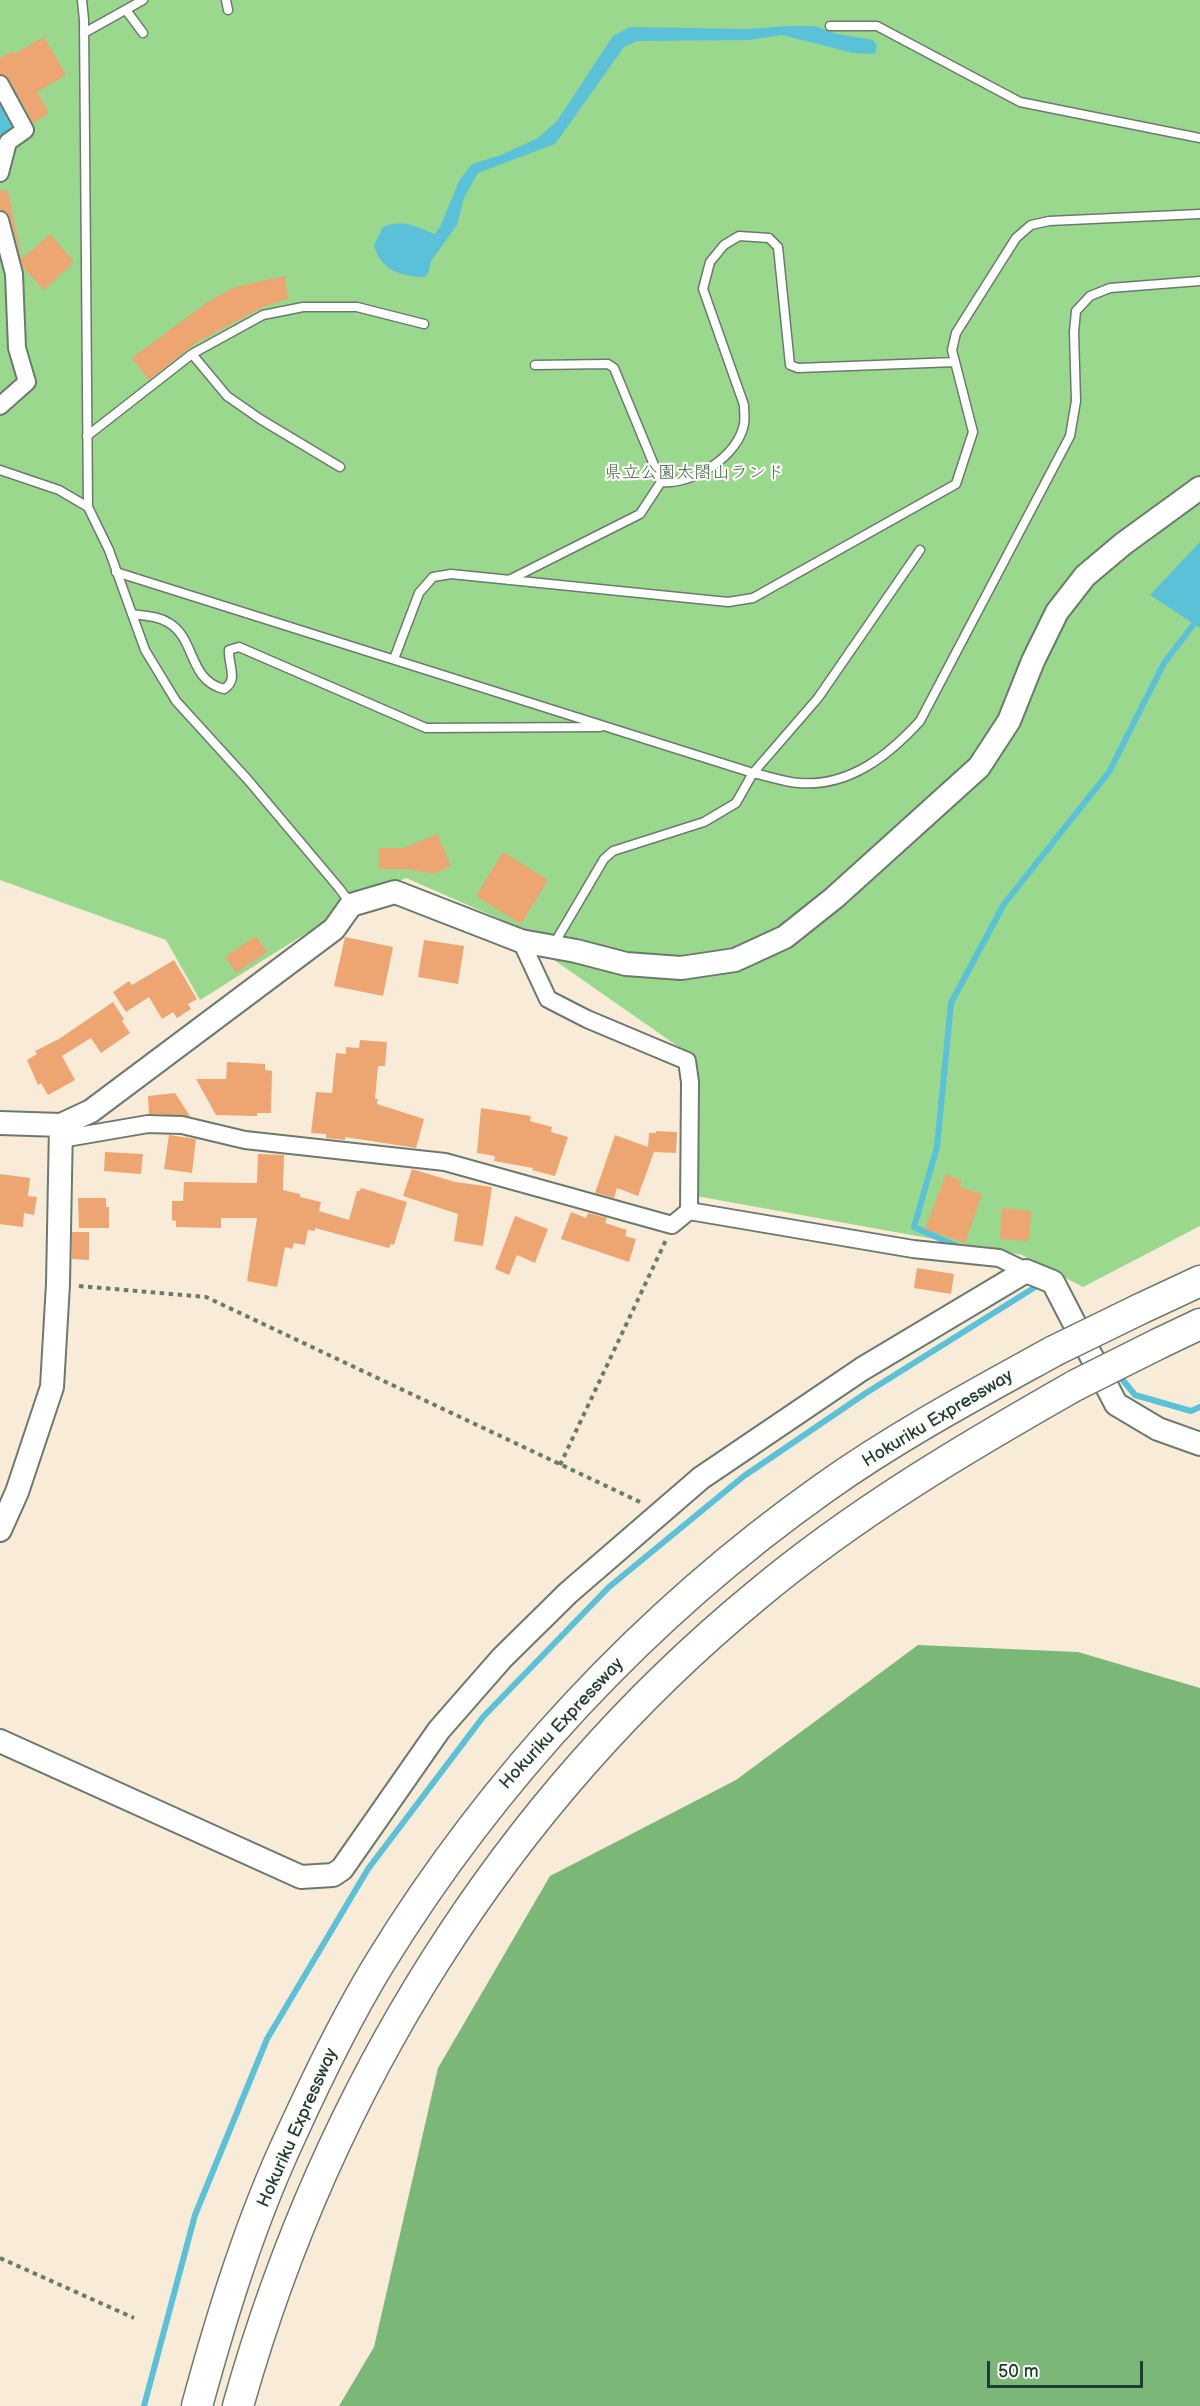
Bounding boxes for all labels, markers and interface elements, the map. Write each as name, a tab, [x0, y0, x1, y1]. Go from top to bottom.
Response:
park label: 県立公園太閤山ランド	[604, 462, 784, 484]
street label: Hokuriku Expressway	[859, 1365, 1017, 1473]
street label: Hokuriku Expressway	[495, 1654, 629, 1794]
street label: Hokuriku Expressway	[253, 2045, 343, 2211]
scale bar	[990, 2349, 1146, 2387]
text: 50 m	[998, 2361, 1039, 2382]

